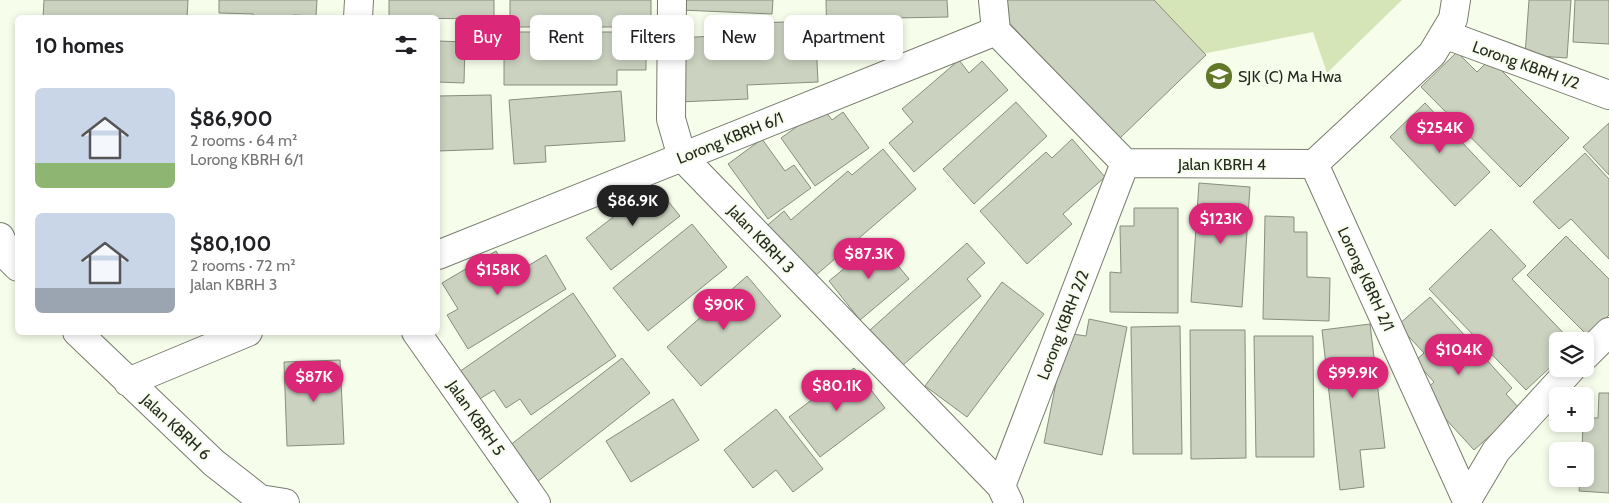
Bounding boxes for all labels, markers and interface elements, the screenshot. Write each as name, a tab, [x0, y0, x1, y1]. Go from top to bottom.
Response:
chip: Buy	[455, 15, 520, 60]
chip: Rent	[530, 15, 602, 60]
chip: Filters	[612, 15, 694, 60]
chip: New	[704, 15, 774, 60]
chip: Apartment	[784, 15, 903, 60]
icon: filters	[392, 31, 420, 59]
text: 10 homes	[35, 33, 124, 58]
street label: Lorong KBRH 1/2	[1470, 37, 1582, 93]
school or university icon: SJK (C) Ma Hwa	[1204, 61, 1234, 91]
place label: SJK (C) Ma Hwa	[1238, 67, 1342, 86]
text: $86,900	[190, 106, 273, 131]
icon: home	[75, 108, 135, 168]
street label: Lorong KBRH 6/1	[674, 108, 786, 168]
pin: $254K	[1405, 112, 1475, 154]
text: $254K	[1417, 118, 1463, 137]
text: 2 rooms · 64 m²	[190, 131, 297, 150]
text: Lorong KBRH 6/1	[190, 150, 303, 169]
street label: Jalan KBRH 4	[1177, 155, 1266, 174]
pin: $86.9K	[592, 184, 674, 227]
text: $86.9K	[608, 191, 658, 210]
street label: Jalan KBRH 3	[723, 200, 798, 277]
pin: $123K	[1186, 202, 1256, 245]
text: $123K	[1200, 209, 1242, 228]
street label: Lorong KBRH 2/1	[1334, 224, 1398, 334]
text: $80,100	[190, 231, 271, 256]
icon: home	[75, 233, 135, 293]
pin: $87.3K	[828, 238, 910, 280]
text: $87.3K	[845, 244, 893, 263]
pin: $158K	[463, 254, 533, 296]
text: 2 rooms · 72 m²	[190, 256, 295, 275]
text: $158K	[476, 260, 520, 279]
street label: Lorong KBRH 2/2	[1033, 267, 1093, 383]
text: Jalan KBRH 3	[190, 275, 277, 294]
pin: $90K	[694, 288, 754, 331]
text: $90K	[704, 295, 744, 314]
map controls	[1549, 332, 1594, 487]
button: layers	[1549, 332, 1594, 377]
pin: $104K	[1424, 334, 1494, 376]
text: $104K	[1436, 340, 1482, 359]
pin: $99.9K	[1312, 356, 1394, 399]
pin: $87K	[284, 360, 344, 403]
text: $99.9K	[1328, 363, 1378, 382]
text: $87K	[295, 367, 333, 386]
pin: $80.1K	[796, 370, 878, 412]
street label: Jalan KBRH 5	[443, 376, 509, 459]
text: $80.1K	[812, 376, 862, 395]
button: +	[1549, 387, 1594, 432]
street label: Jalan KBRH 6	[137, 389, 215, 464]
button: −	[1549, 442, 1594, 487]

